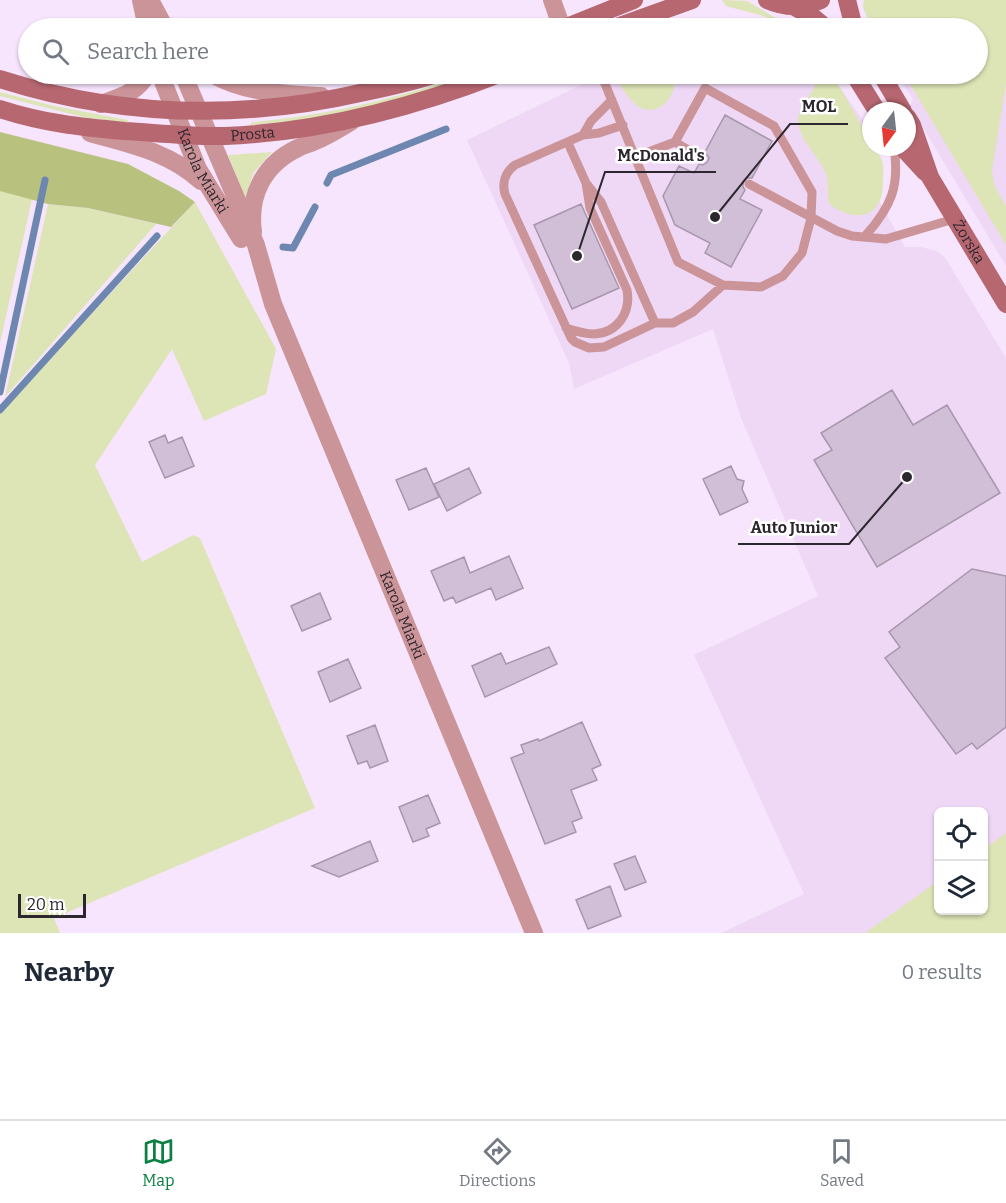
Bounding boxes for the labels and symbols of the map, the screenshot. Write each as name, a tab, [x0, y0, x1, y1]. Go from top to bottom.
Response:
callout: MOL	[790, 90, 848, 124]
text: MOL	[802, 97, 836, 116]
north arrow	[862, 102, 916, 156]
street label: Prosta	[230, 123, 276, 145]
street label: Karola Miarki	[174, 126, 232, 217]
callout: McDonald's	[605, 138, 716, 172]
text: McDonald's	[617, 146, 705, 165]
street label: Żorska	[949, 217, 989, 267]
callout: Auto Junior	[738, 510, 849, 544]
text: Auto Junior	[751, 518, 838, 537]
street label: Karola Miarki	[376, 568, 428, 662]
scale bar	[18, 891, 86, 918]

